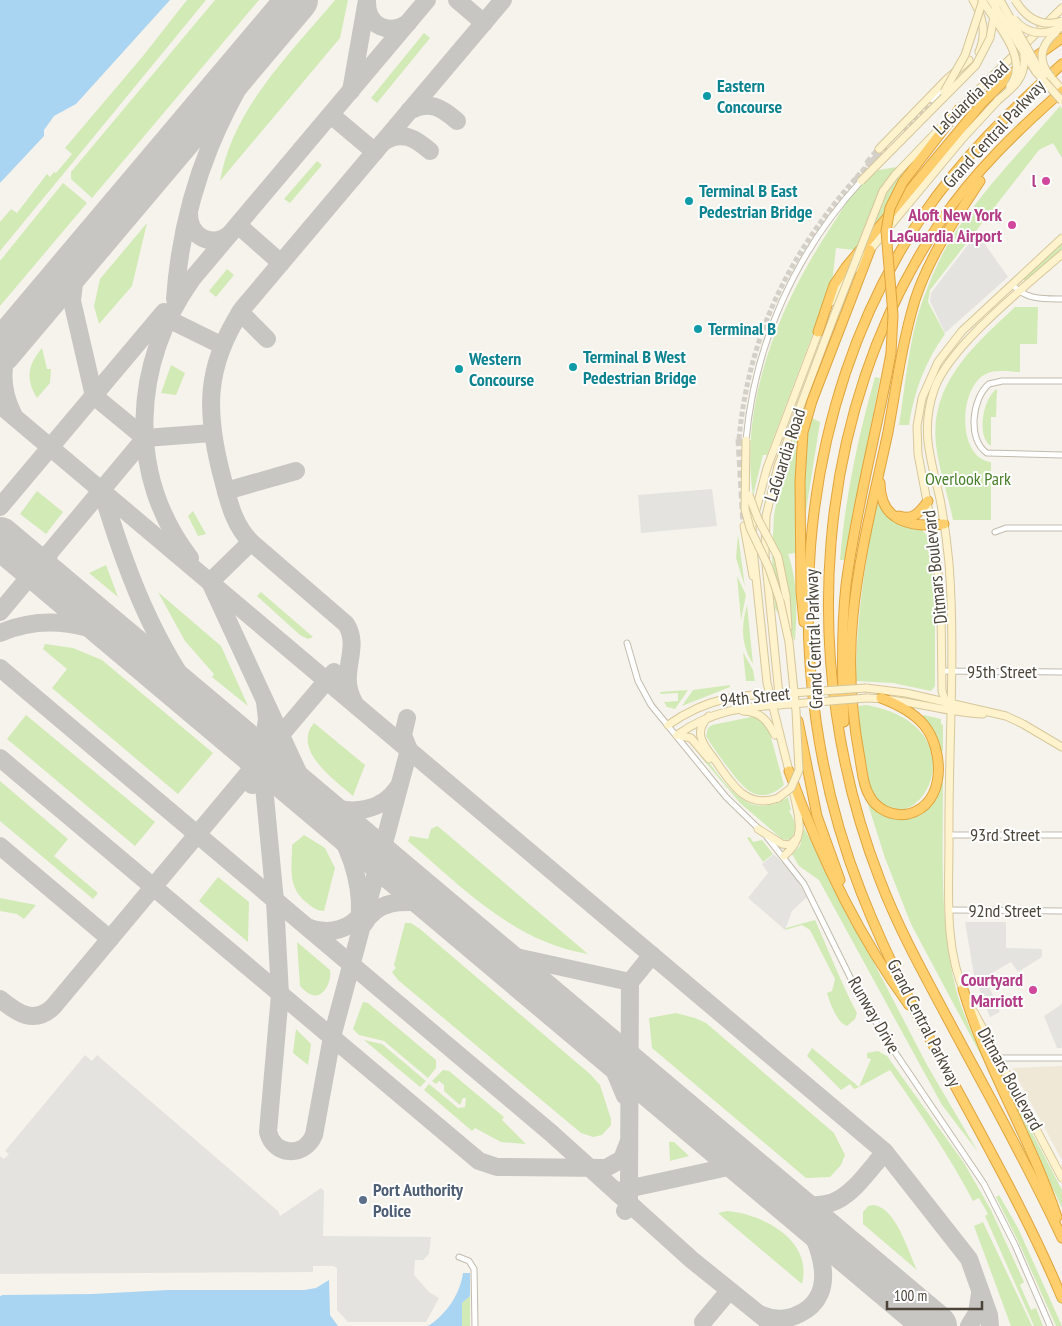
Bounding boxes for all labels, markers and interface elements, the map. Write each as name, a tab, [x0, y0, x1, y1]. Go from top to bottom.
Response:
street label: LaGuardia Road	[928, 56, 1013, 139]
place label: Eastern Concourse	[717, 74, 782, 118]
street label: Grand Central Parkway	[938, 75, 1050, 193]
marker: Eastern Concourse	[701, 90, 713, 102]
place label: l	[1032, 170, 1036, 192]
marker: l	[1040, 175, 1052, 187]
place label: Terminal B East Pedestrian Bridge	[699, 179, 813, 223]
marker: Terminal B East Pedestrian Bridge	[683, 195, 695, 207]
place label: Aloft New York LaGuardia Airport	[889, 203, 1003, 247]
marker: Aloft New York LaGuardia Airport	[1006, 219, 1018, 231]
place label: Terminal B	[708, 317, 776, 340]
marker: Terminal B	[692, 323, 704, 335]
place label: Terminal B West Pedestrian Bridge	[583, 345, 697, 389]
place label: Western Concourse	[468, 347, 534, 391]
marker: Terminal B West Pedestrian Bridge	[567, 361, 579, 373]
marker: Western Concourse	[453, 363, 465, 375]
street label: LaGuardia Road	[759, 405, 810, 504]
park label: Overlook Park	[925, 467, 1011, 490]
street label: Ditmars Boulevard	[917, 509, 952, 625]
street label: Grand Central Parkway	[800, 568, 827, 709]
street label: 95th Street	[967, 660, 1037, 683]
street label: 94th Street	[719, 681, 791, 712]
street label: 93rd Street	[970, 823, 1040, 846]
street label: 92nd Street	[969, 899, 1042, 922]
street label: Grand Central Parkway	[882, 955, 967, 1091]
place label: Courtyard Marriott	[961, 968, 1024, 1012]
street label: Runway Drive	[843, 972, 906, 1057]
marker: Courtyard Marriott	[1027, 984, 1039, 996]
street label: Ditmars Boulevard	[973, 1023, 1048, 1134]
place label: Port Authority Police	[373, 1178, 464, 1222]
marker: Port Authority Police	[357, 1194, 369, 1206]
scale bar	[887, 1278, 982, 1310]
text: 100 m	[894, 1286, 927, 1305]

